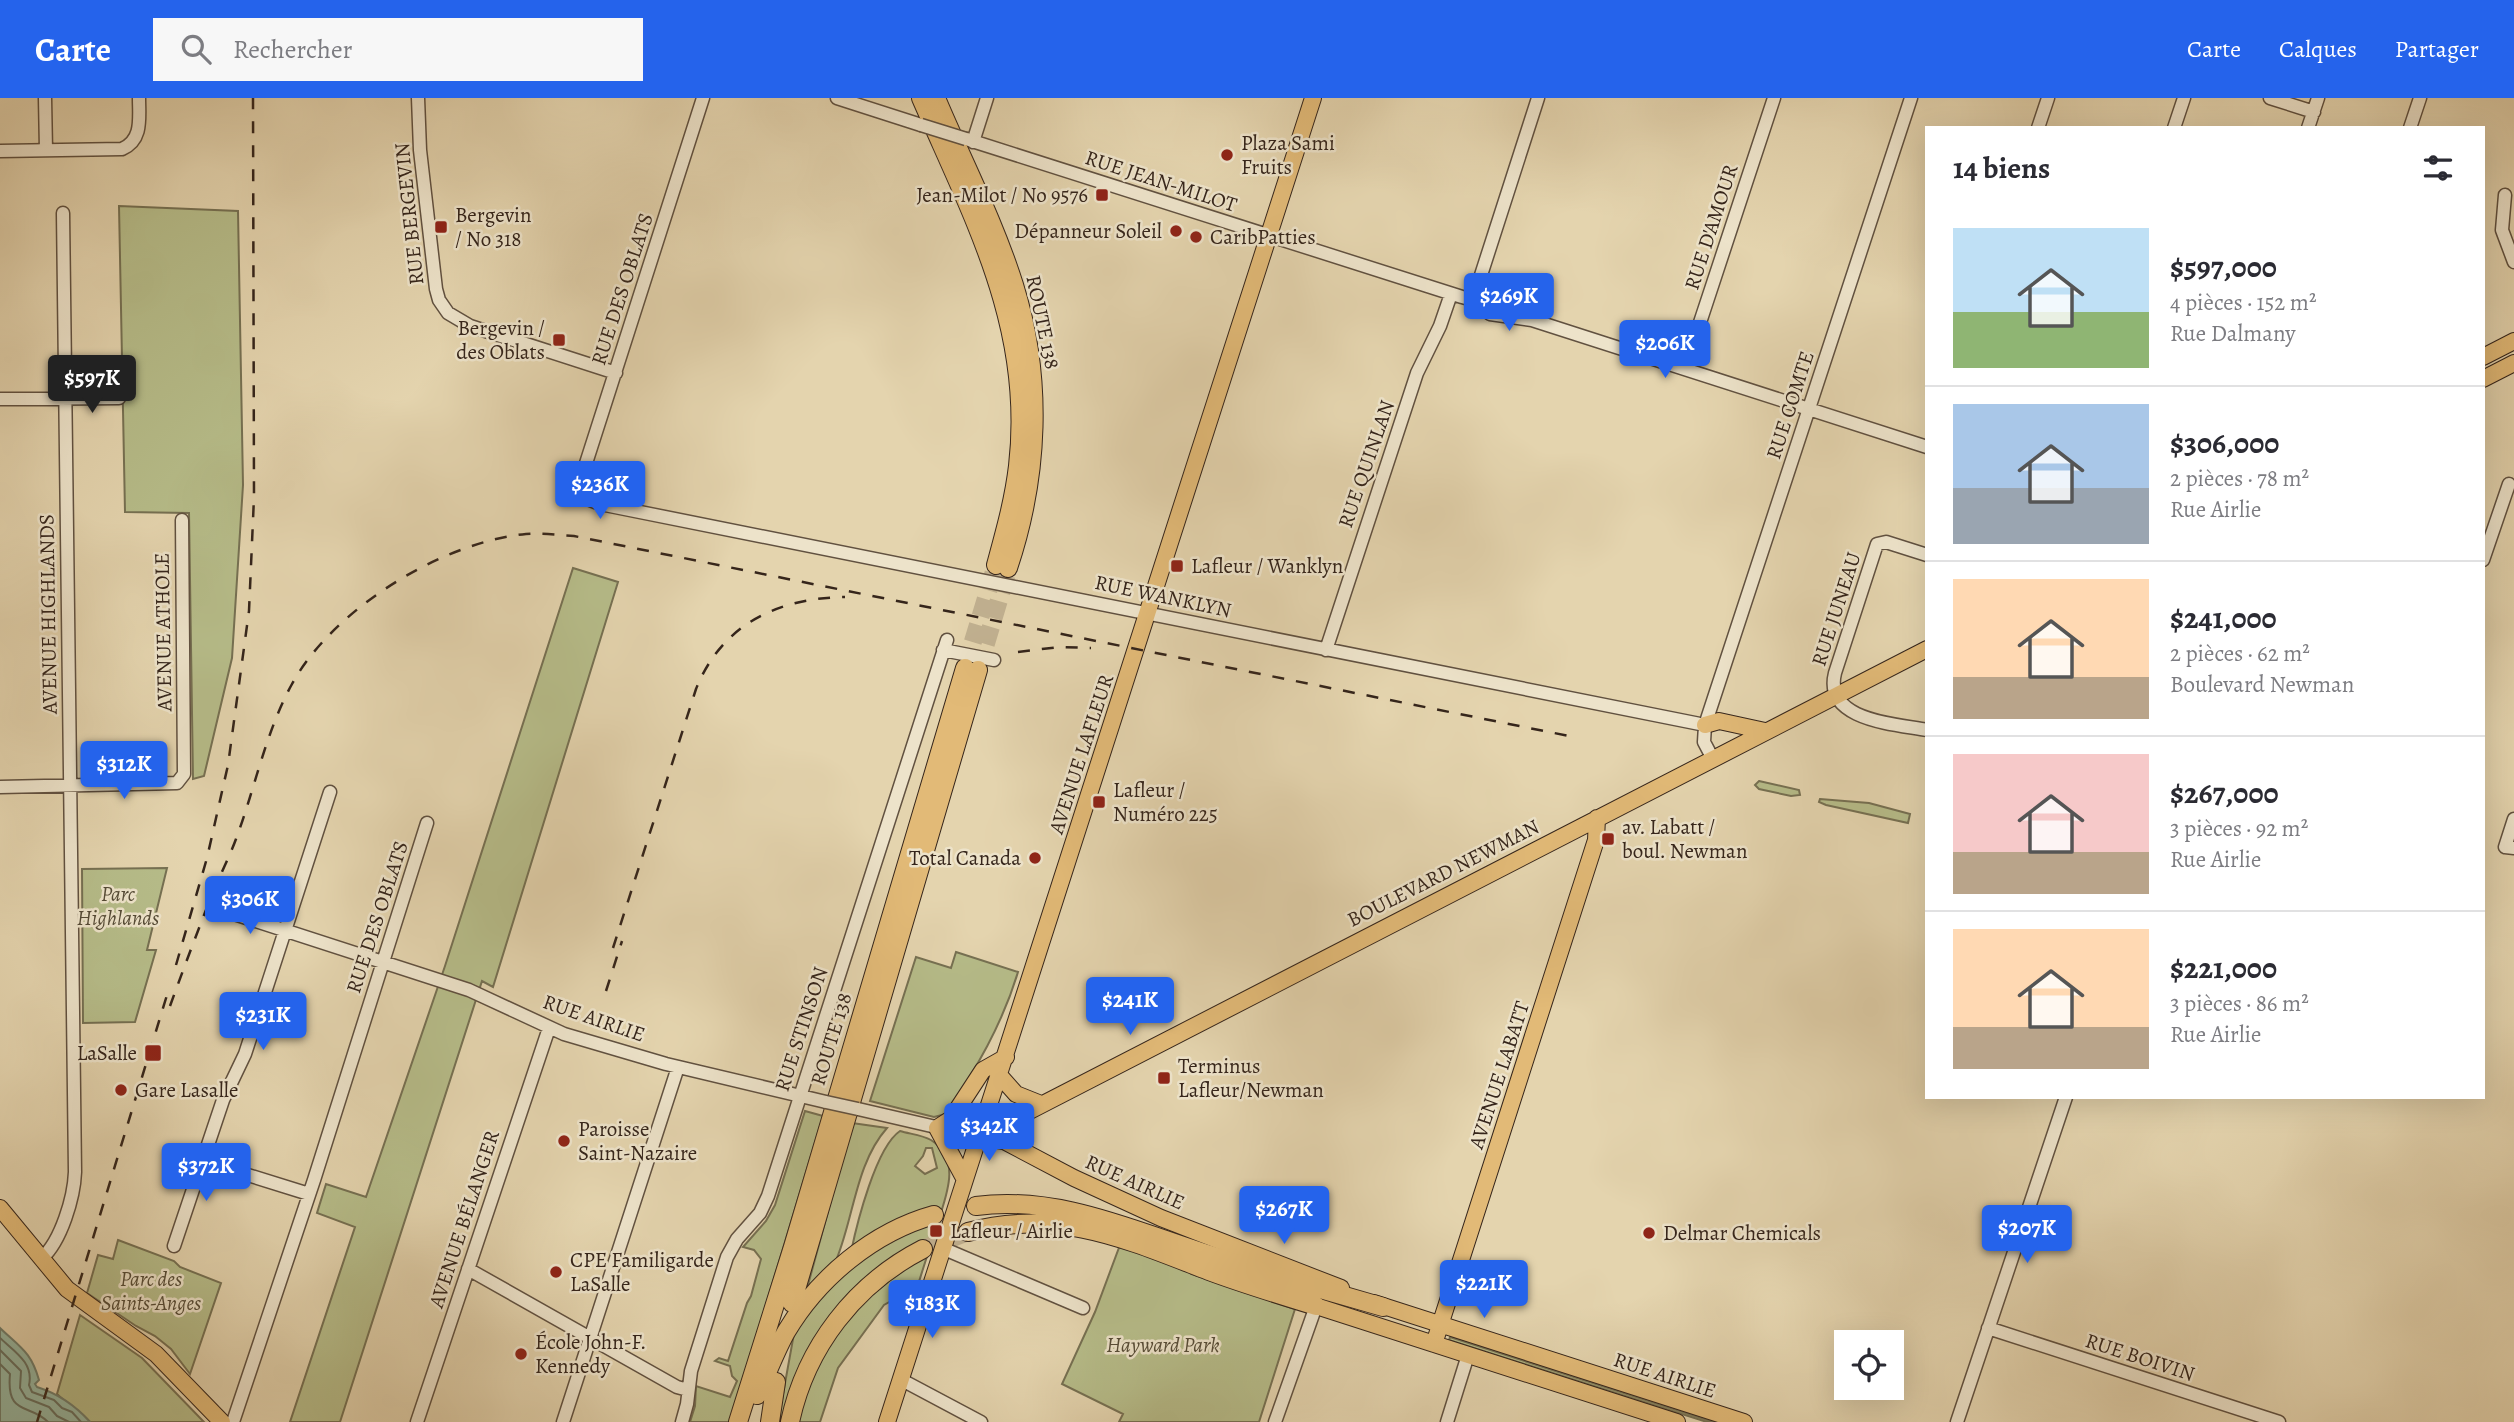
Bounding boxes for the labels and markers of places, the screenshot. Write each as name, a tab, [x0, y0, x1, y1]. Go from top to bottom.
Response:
place label: Plaza Sami Fruits	[1241, 129, 1335, 181]
marker: Plaza Sami Fruits	[1219, 147, 1235, 163]
place label: Jean-Milot / No 9576	[916, 181, 1088, 209]
marker: Jean-Milot / No 9576	[1094, 187, 1110, 203]
place label: Bergevin / No 318	[455, 201, 531, 253]
place label: Dépanneur Soleil	[1014, 217, 1162, 245]
marker: Bergevin / No 318	[433, 219, 449, 235]
marker: Dépanneur Soleil	[1168, 223, 1184, 239]
place label: CaribPatties	[1210, 223, 1316, 251]
marker: CaribPatties	[1188, 229, 1204, 245]
pin: $269K	[1460, 274, 1558, 333]
place label: Bergevin / des Oblats	[456, 314, 545, 366]
pin: $206K	[1616, 320, 1714, 380]
marker: Bergevin / des Oblats	[551, 332, 567, 348]
pin: $597K	[43, 356, 141, 415]
pin: $236K	[551, 462, 649, 521]
place label: Lafleur / Wanklyn	[1191, 552, 1343, 580]
marker: Lafleur / Wanklyn	[1169, 558, 1185, 574]
pin: $312K	[75, 742, 173, 801]
place label: Lafleur / Numéro 225	[1113, 776, 1218, 828]
marker: Lafleur / Numéro 225	[1091, 794, 1107, 810]
place label: av. Labatt / boul. Newman	[1622, 813, 1747, 865]
marker: av. Labatt / boul. Newman	[1600, 831, 1616, 847]
place label: Total Canada	[909, 844, 1021, 872]
marker: Total Canada	[1027, 850, 1043, 866]
pin: $306K	[201, 876, 299, 936]
pin: $241K	[1081, 978, 1179, 1037]
pin: $231K	[214, 992, 312, 1052]
place label: LaSalle	[77, 1039, 137, 1067]
marker: LaSalle	[143, 1043, 163, 1063]
place label: Terminus Lafleur/Newman	[1178, 1052, 1324, 1104]
marker: Terminus Lafleur/Newman	[1156, 1070, 1172, 1086]
place label: Gare Lasalle	[135, 1076, 238, 1104]
marker: Gare Lasalle	[113, 1082, 129, 1098]
pin: $342K	[940, 1104, 1038, 1163]
place label: Paroisse Saint-Nazaire	[578, 1115, 697, 1167]
marker: Paroisse Saint-Nazaire	[556, 1133, 572, 1149]
pin: $372K	[157, 1144, 255, 1203]
pin: $267K	[1235, 1186, 1333, 1246]
pin: $207K	[1978, 1206, 2076, 1265]
place label: Lafleur / Airlie	[950, 1217, 1073, 1245]
place label: Delmar Chemicals	[1663, 1219, 1821, 1247]
marker: Lafleur / Airlie	[928, 1223, 944, 1239]
marker: Delmar Chemicals	[1641, 1225, 1657, 1241]
place label: CPE Familigarde LaSalle	[570, 1246, 714, 1298]
pin: $221K	[1435, 1260, 1533, 1320]
marker: CPE Familigarde LaSalle	[548, 1264, 564, 1280]
pin: $183K	[883, 1280, 981, 1340]
place label: École John-F. Kennedy	[535, 1328, 646, 1380]
marker: École John-F. Kennedy	[513, 1346, 529, 1362]

